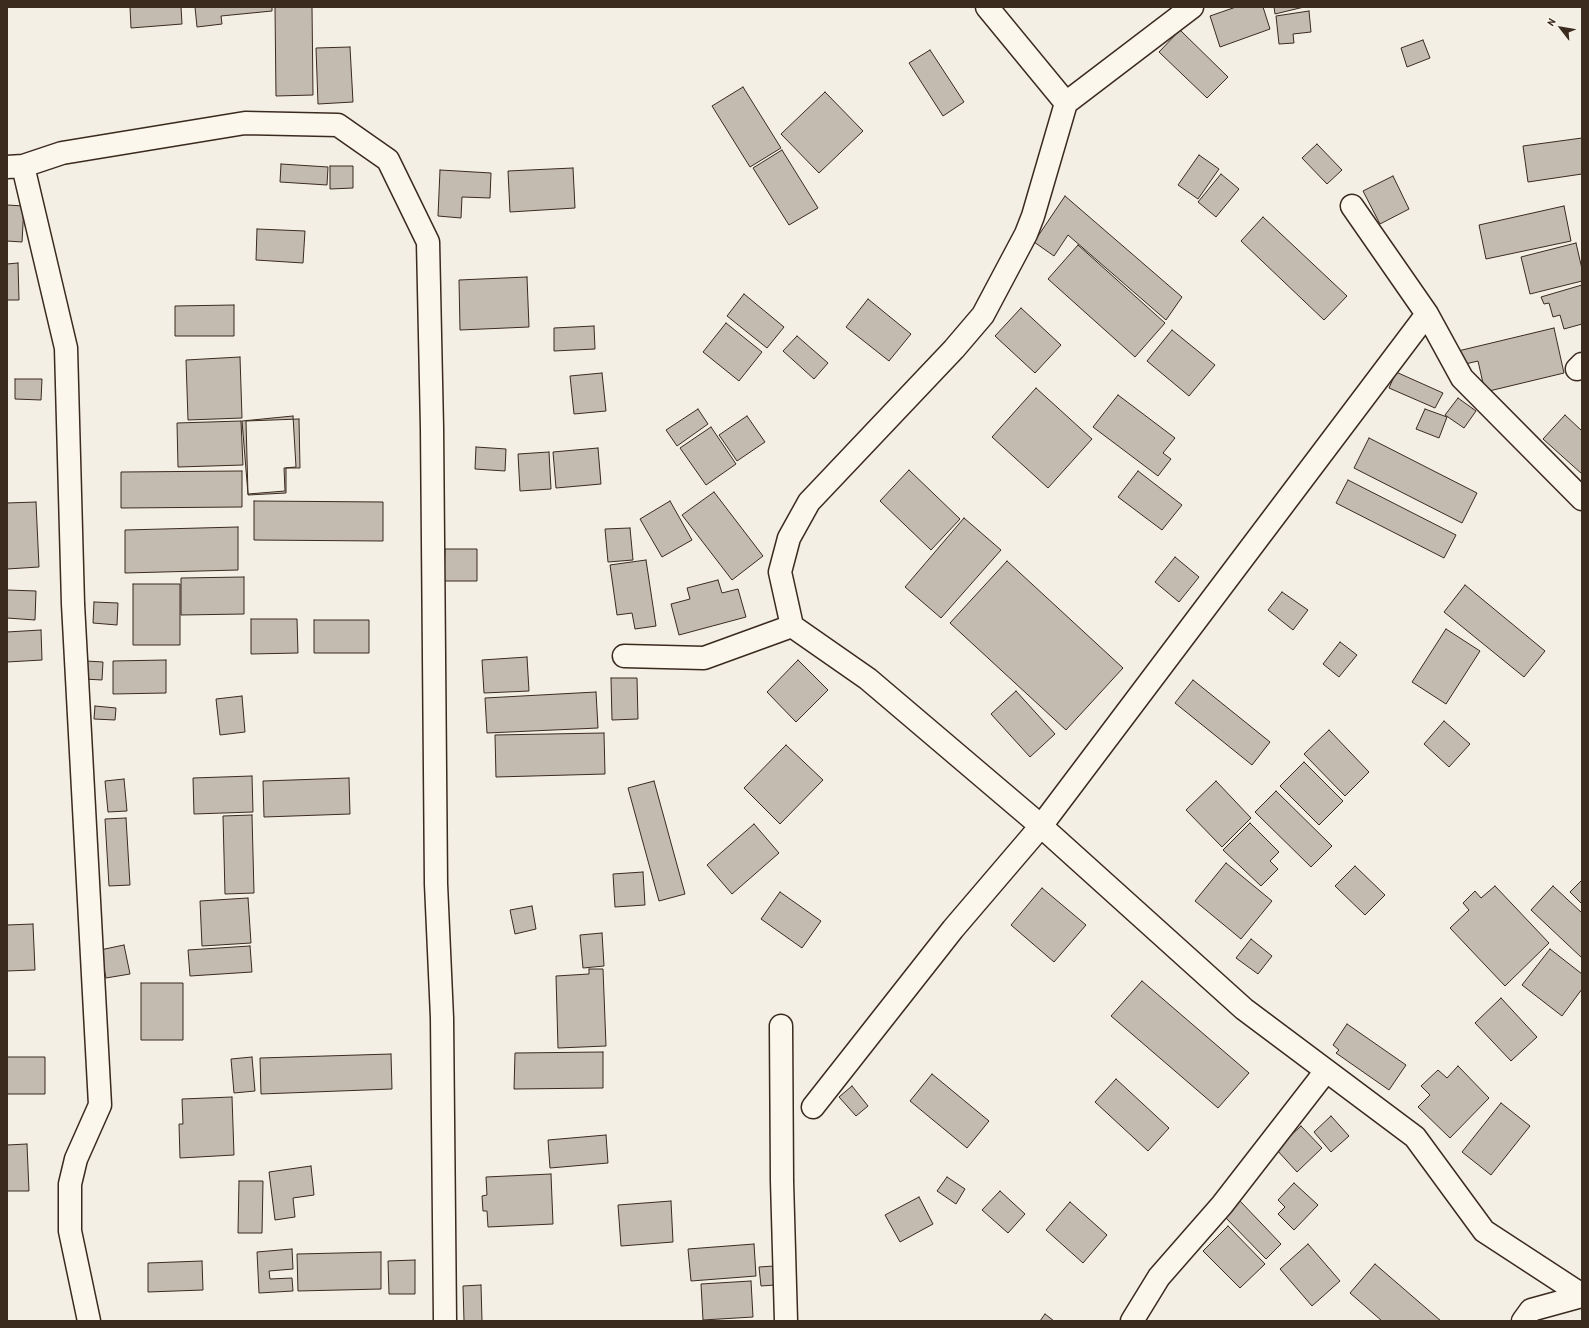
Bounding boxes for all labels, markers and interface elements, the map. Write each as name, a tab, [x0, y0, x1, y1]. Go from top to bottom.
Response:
north arrow	[1541, 8, 1581, 48]
text: N	[1543, 16, 1558, 28]

